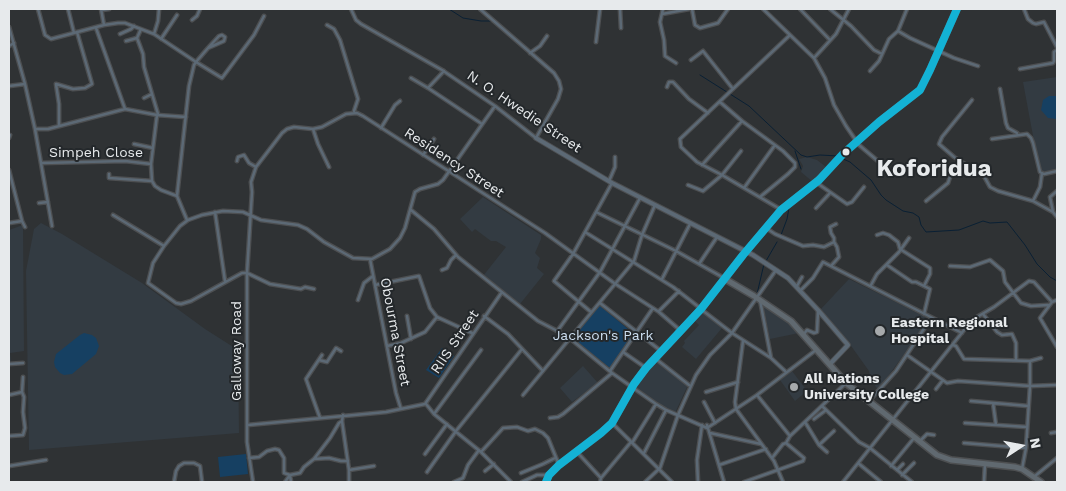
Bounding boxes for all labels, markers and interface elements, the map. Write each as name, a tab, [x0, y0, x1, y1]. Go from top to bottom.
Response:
street label: N. O. Hwedie Street	[463, 67, 585, 157]
street label: Residency Street	[401, 125, 507, 201]
street label: Simpeh Close	[49, 145, 143, 161]
unlabelled marker	[841, 147, 851, 157]
district label: Koforidua	[876, 155, 992, 183]
street label: Obourma Street	[376, 276, 414, 388]
street label: Galloway Road	[229, 301, 245, 401]
street label: RIIS Street	[427, 307, 483, 377]
place label: Eastern Regional Hospital	[891, 315, 1008, 348]
marker: Eastern Regional Hospital	[873, 324, 887, 338]
park label: Jackson's Park	[553, 328, 653, 344]
place label: All Nations University College	[804, 371, 929, 404]
marker: All Nations University College	[788, 381, 800, 393]
north arrow	[996, 421, 1046, 471]
text: N	[1027, 437, 1045, 450]

